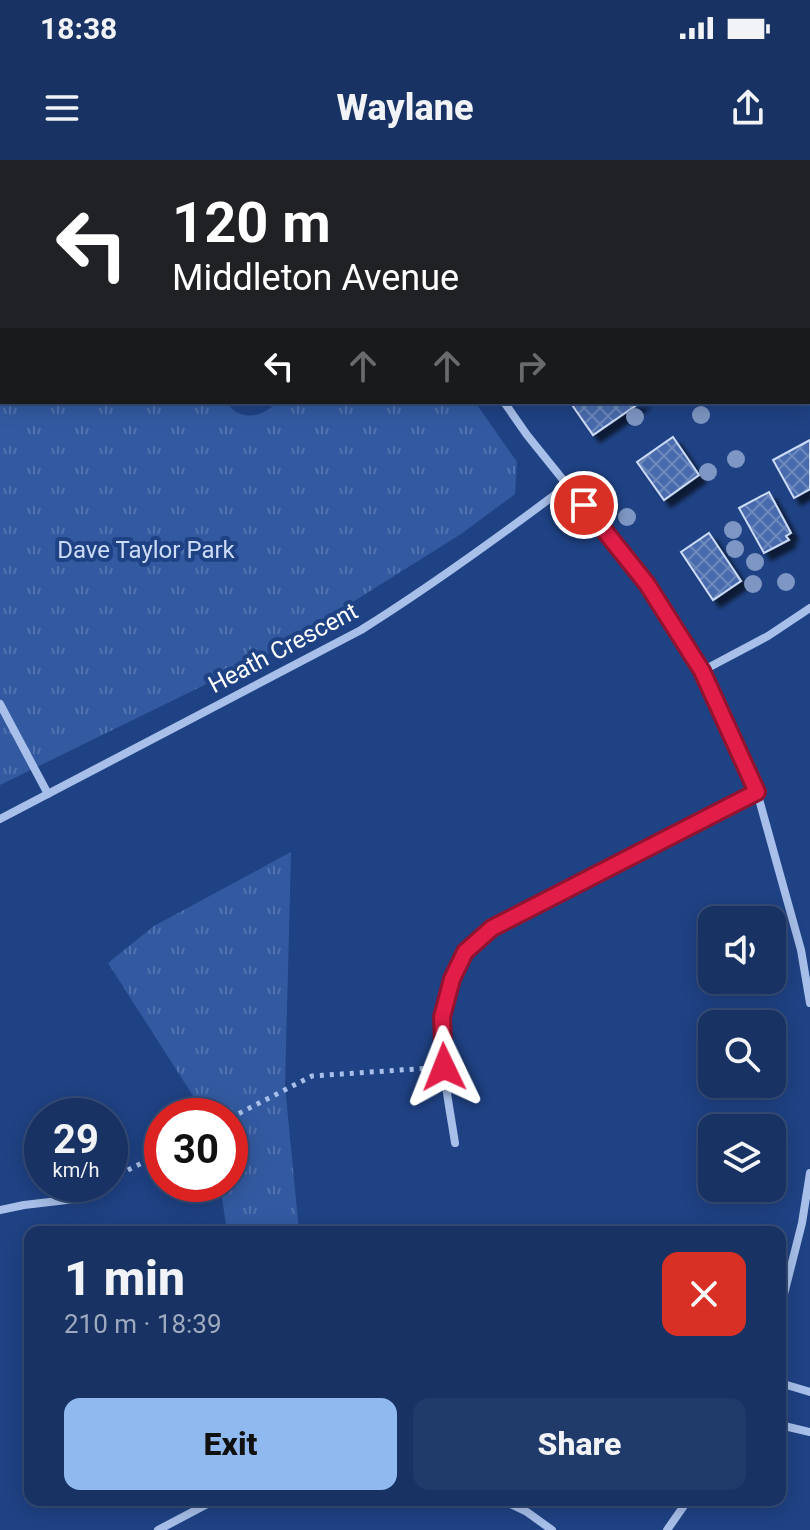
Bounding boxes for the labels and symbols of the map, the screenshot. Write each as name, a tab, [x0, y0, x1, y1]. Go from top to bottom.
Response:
pin	[550, 471, 618, 539]
park label: Dave Taylor Park	[57, 536, 236, 564]
street label: Heath Crescent	[204, 597, 363, 699]
position arrow	[402, 1025, 486, 1109]
speed limit sign: 30	[144, 1098, 248, 1202]

